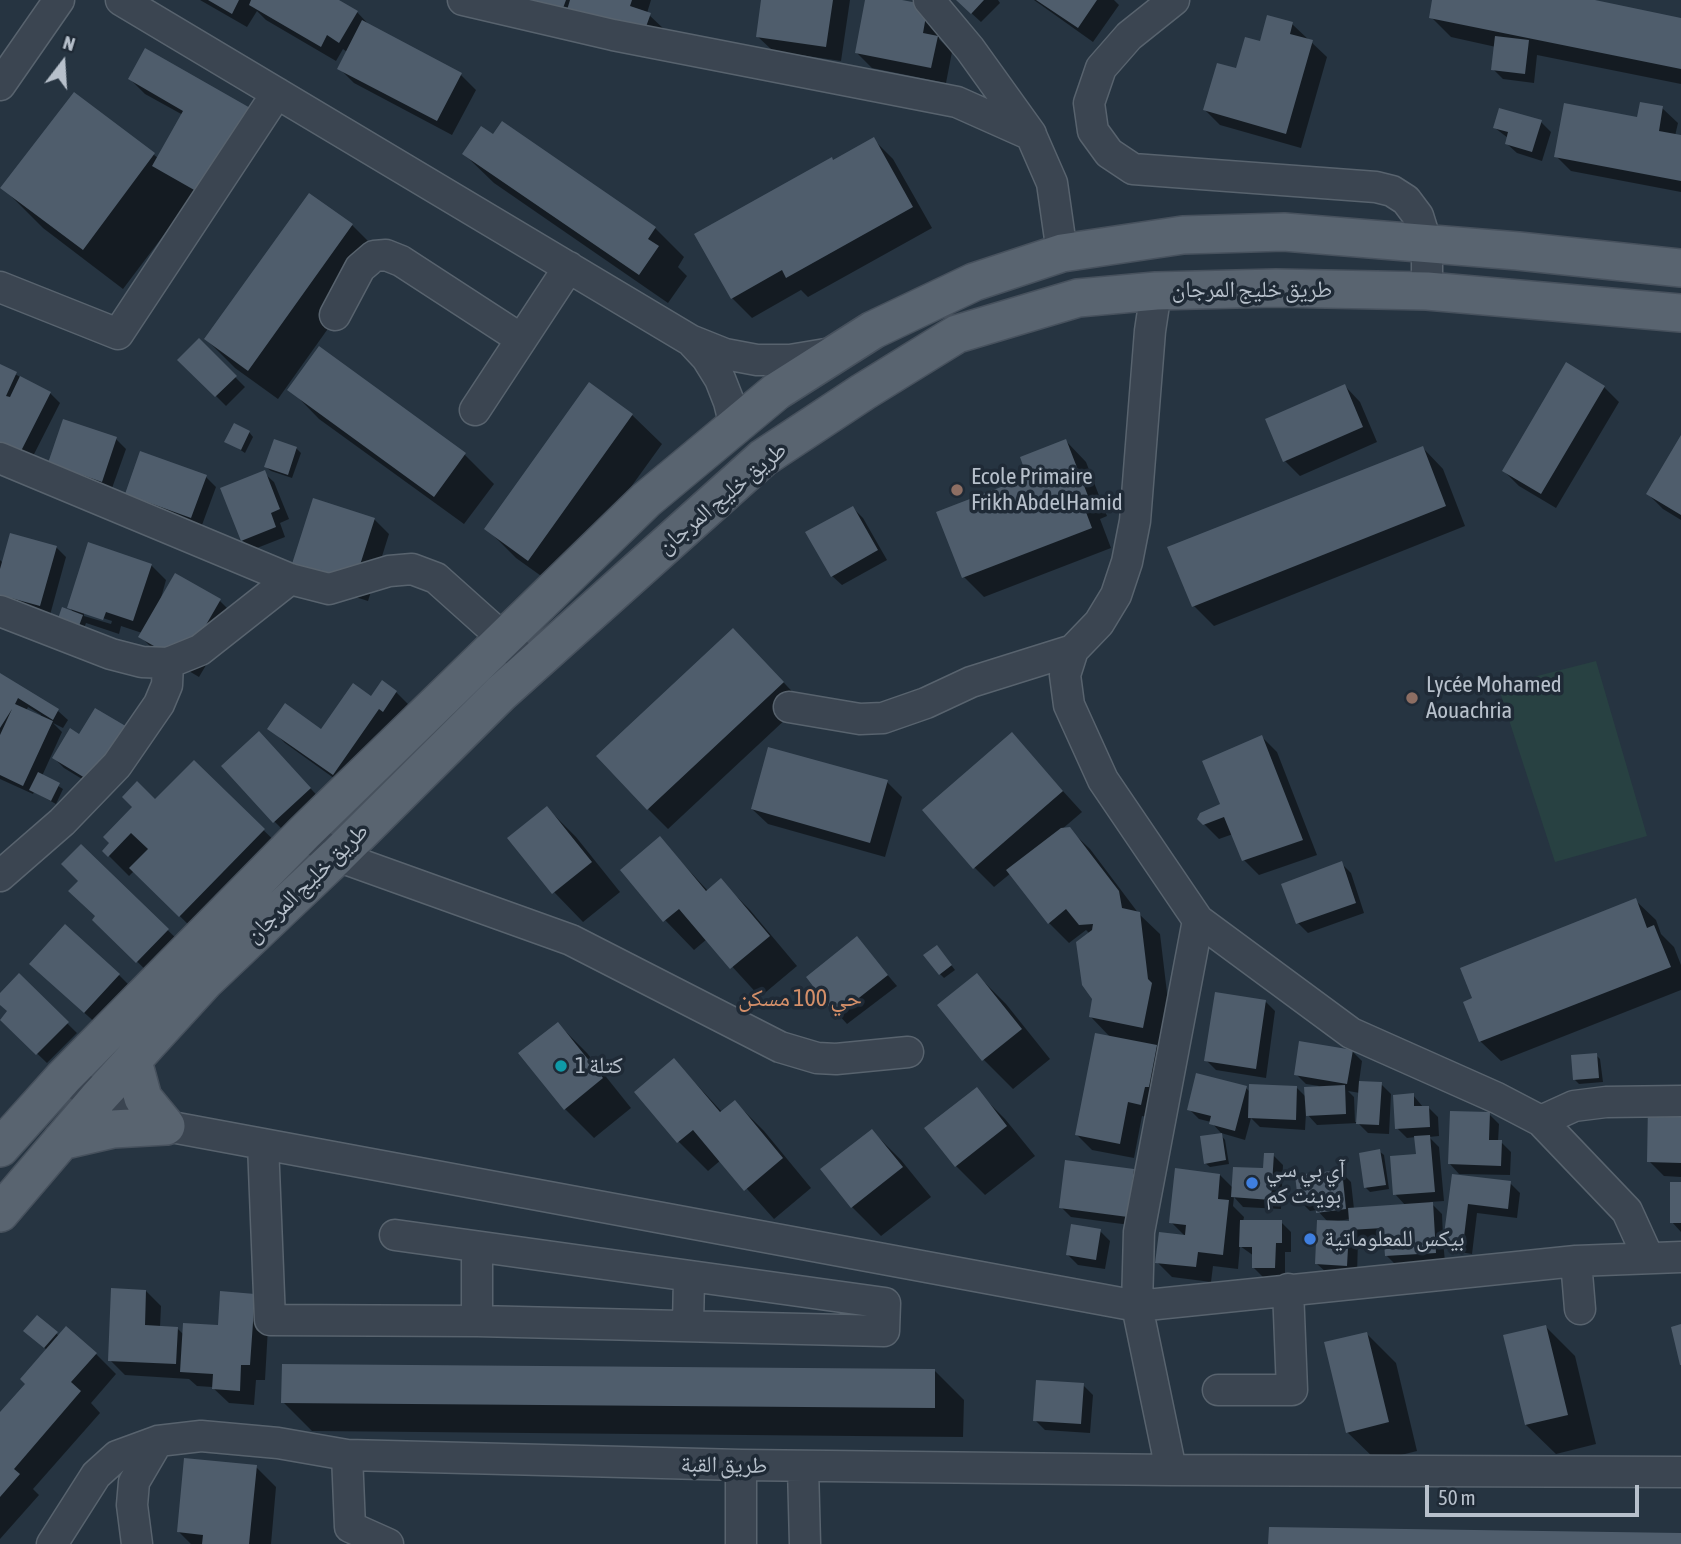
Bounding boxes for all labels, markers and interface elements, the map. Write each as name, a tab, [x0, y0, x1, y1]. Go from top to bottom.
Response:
north arrow	[28, 28, 98, 98]
text: N	[61, 31, 78, 55]
street label: طريق خليج المرجان	[1172, 276, 1332, 304]
street label: طريق خليج المرجان	[652, 436, 792, 560]
place label: Ecole Primaire Frikh AbdelHamid	[971, 463, 1123, 517]
marker: Ecole Primaire Frikh AbdelHamid	[949, 482, 965, 498]
place label: Lycée Mohamed Aouachria	[1426, 671, 1562, 725]
marker: Lycée Mohamed Aouachria	[1404, 690, 1420, 706]
street label: طريق خليج المرجان	[240, 817, 374, 949]
district label: حي 100 مسكن	[738, 984, 862, 1012]
place label: كتلة 1	[575, 1052, 623, 1080]
marker: كتلة 1	[553, 1058, 569, 1074]
place label: آي بي سي بوينت كم	[1266, 1156, 1345, 1210]
marker: آي بي سي بوينت كم	[1244, 1175, 1260, 1191]
place label: بيكس للمعلوماتية	[1324, 1225, 1465, 1253]
marker: بيكس للمعلوماتية	[1302, 1231, 1318, 1247]
street label: طريق القبة	[680, 1450, 768, 1480]
scale bar	[1429, 1470, 1642, 1514]
text: 50 m	[1438, 1485, 1476, 1509]

